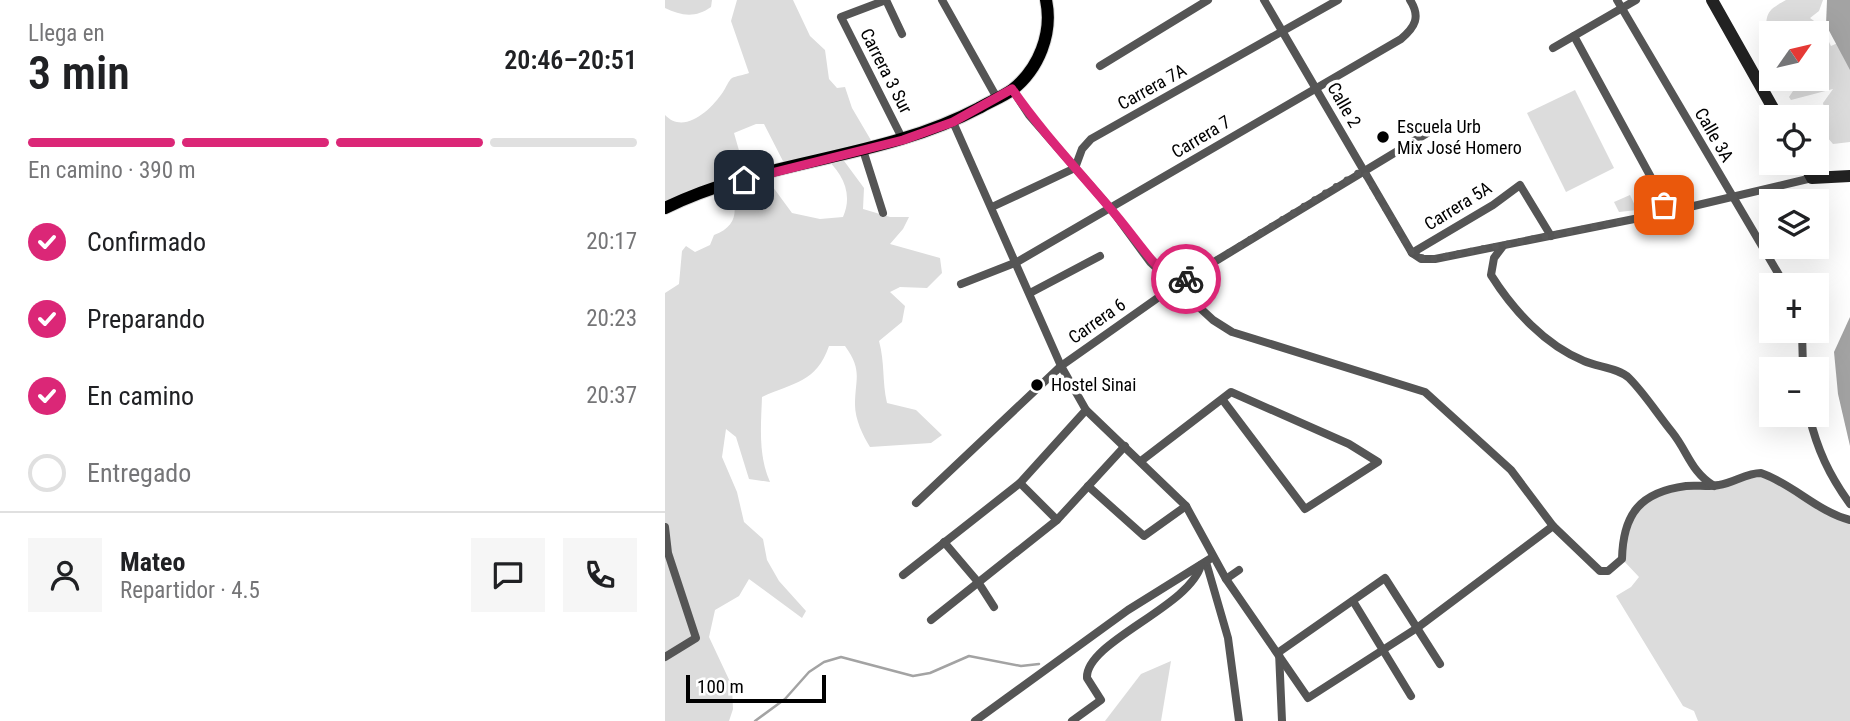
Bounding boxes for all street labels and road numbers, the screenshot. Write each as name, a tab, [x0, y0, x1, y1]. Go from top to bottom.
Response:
street label: Carrera 3 Sur	[856, 25, 917, 117]
street label: Carrera 7A	[1114, 59, 1190, 114]
street label: Calle 2	[1323, 78, 1366, 131]
street label: Calle 3A	[1691, 104, 1739, 166]
street label: Carrera 7	[1168, 111, 1234, 162]
street label: Carrera 5A	[1420, 176, 1496, 234]
street label: Carrera 6	[1064, 293, 1129, 348]

